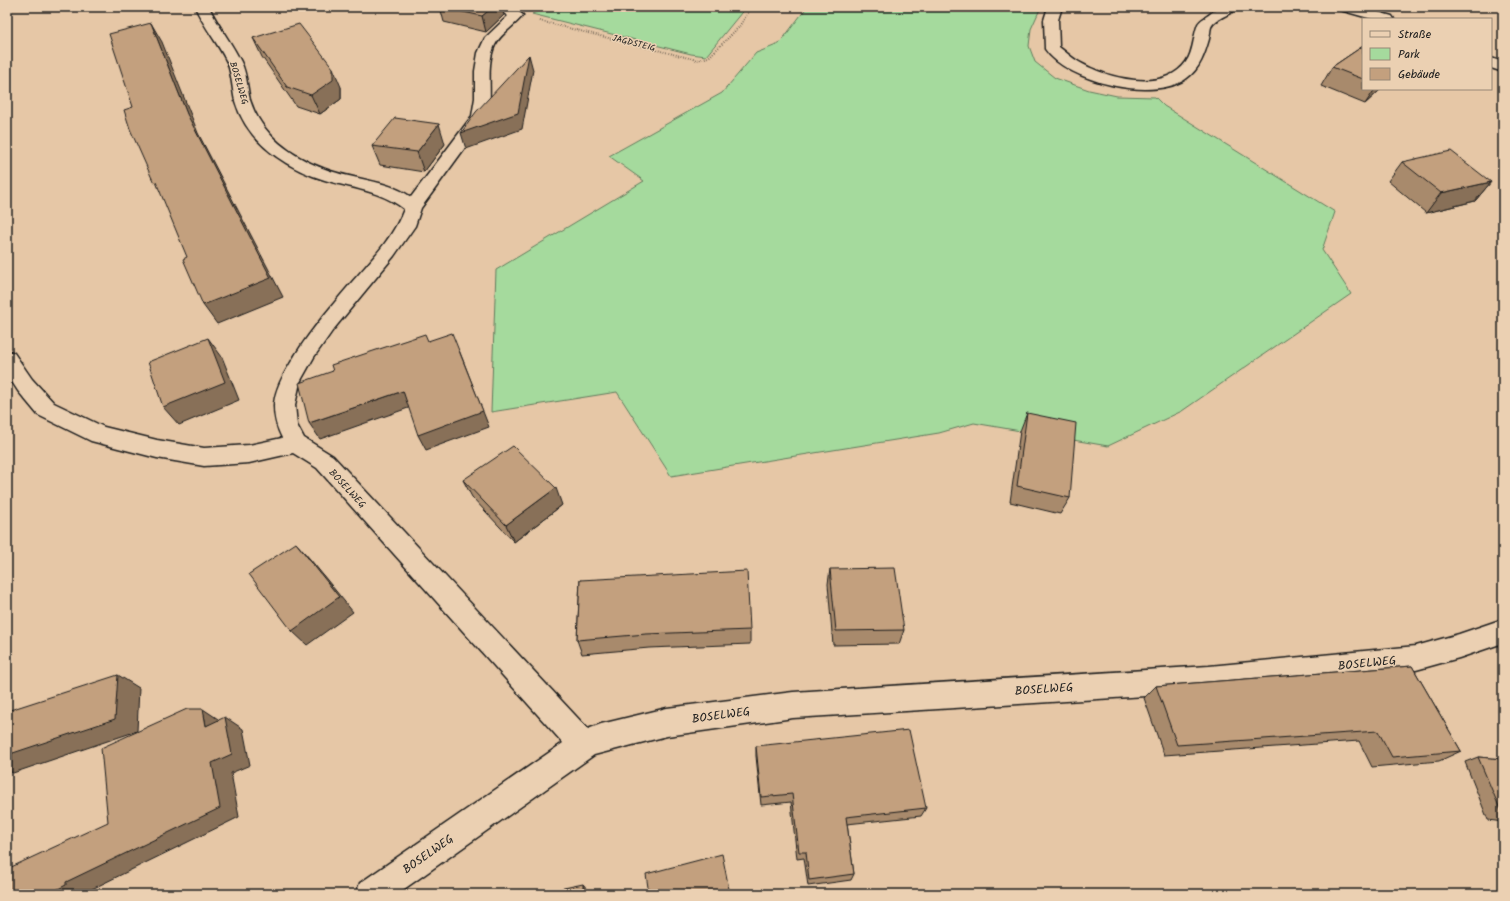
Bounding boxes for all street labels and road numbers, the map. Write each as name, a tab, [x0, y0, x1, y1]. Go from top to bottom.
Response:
street label: JAGDSTEIG	[611, 31, 657, 56]
street label: BOSELWEG	[225, 60, 252, 106]
street label: BOSELWEG	[325, 465, 370, 512]
street label: BOSELWEG	[1337, 651, 1397, 676]
street label: BOSELWEG	[1014, 678, 1074, 701]
street label: BOSELWEG	[691, 702, 751, 729]
street label: BOSELWEG	[399, 830, 458, 879]

